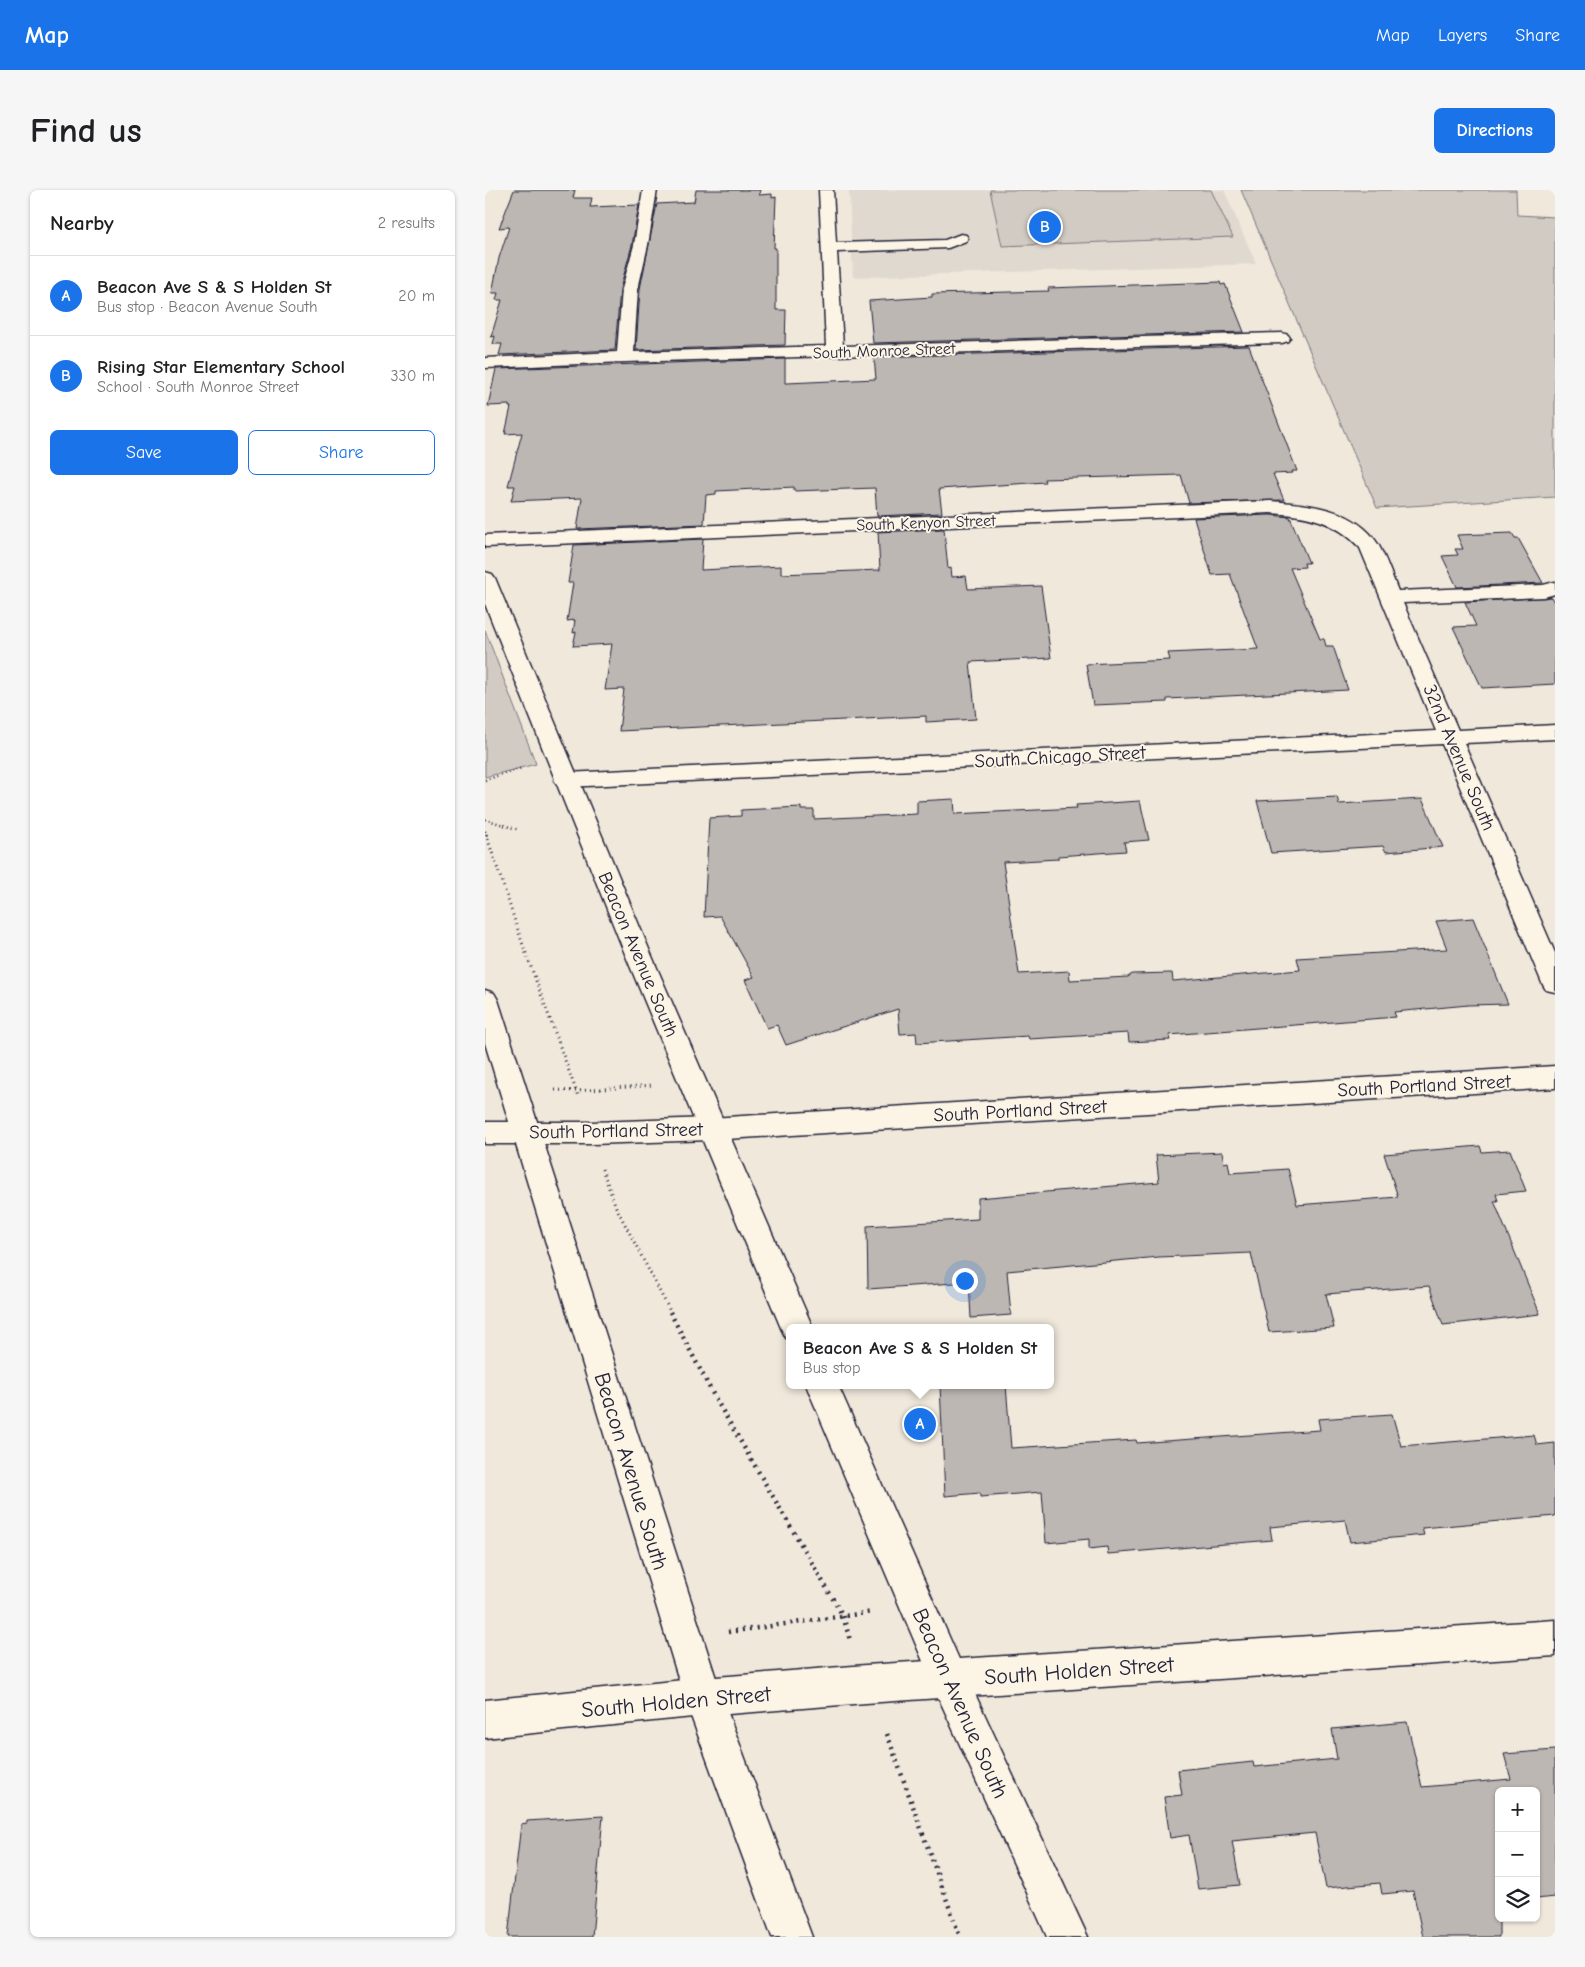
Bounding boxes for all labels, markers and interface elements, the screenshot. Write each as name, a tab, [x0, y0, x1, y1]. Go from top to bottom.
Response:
text: Map	[25, 21, 69, 49]
text: Map	[1376, 25, 1410, 46]
text: Layers	[1438, 25, 1487, 46]
text: Share	[1515, 25, 1560, 46]
button: Directions	[1434, 108, 1555, 153]
text: Find us	[30, 110, 142, 151]
pin: B	[1029, 208, 1061, 246]
text: Nearby	[50, 211, 114, 235]
text: 2 results	[378, 214, 435, 232]
text: Beacon Ave S & S Holden St	[97, 276, 331, 298]
text: A	[62, 287, 70, 305]
text: 20 m	[398, 287, 435, 305]
text: Bus stop · Beacon Avenue South	[97, 298, 318, 316]
street label: South Monroe Street	[812, 340, 956, 362]
text: Rising Star Elementary School	[97, 356, 345, 378]
text: B	[61, 367, 71, 385]
text: 330 m	[390, 367, 435, 385]
text: School · South Monroe Street	[97, 378, 299, 396]
button: Save	[50, 430, 238, 475]
button: Share	[248, 430, 435, 475]
street label: South Kenyon Street	[856, 512, 996, 534]
street label: 32nd Avenue South	[1418, 681, 1500, 834]
street label: South Chicago Street	[974, 741, 1147, 772]
street label: Beacon Avenue South	[593, 869, 683, 1040]
street label: South Portland Street	[1337, 1070, 1512, 1102]
street label: South Portland Street	[933, 1095, 1108, 1127]
street label: South Portland Street	[529, 1118, 704, 1144]
your location	[952, 1268, 978, 1294]
popup	[786, 1324, 1054, 1389]
text: Beacon Ave S & S Holden St	[803, 1337, 1037, 1359]
text: Bus stop	[803, 1359, 861, 1377]
street label: Beacon Avenue South	[589, 1369, 673, 1573]
pin: A	[904, 1405, 936, 1443]
street label: Beacon Avenue South	[906, 1604, 1014, 1802]
street label: South Holden Street	[983, 1651, 1175, 1691]
street label: South Holden Street	[580, 1681, 773, 1723]
map controls	[1495, 1787, 1540, 1922]
button: +	[1495, 1787, 1540, 1832]
button: −	[1495, 1832, 1540, 1877]
button: layers	[1495, 1877, 1540, 1922]

